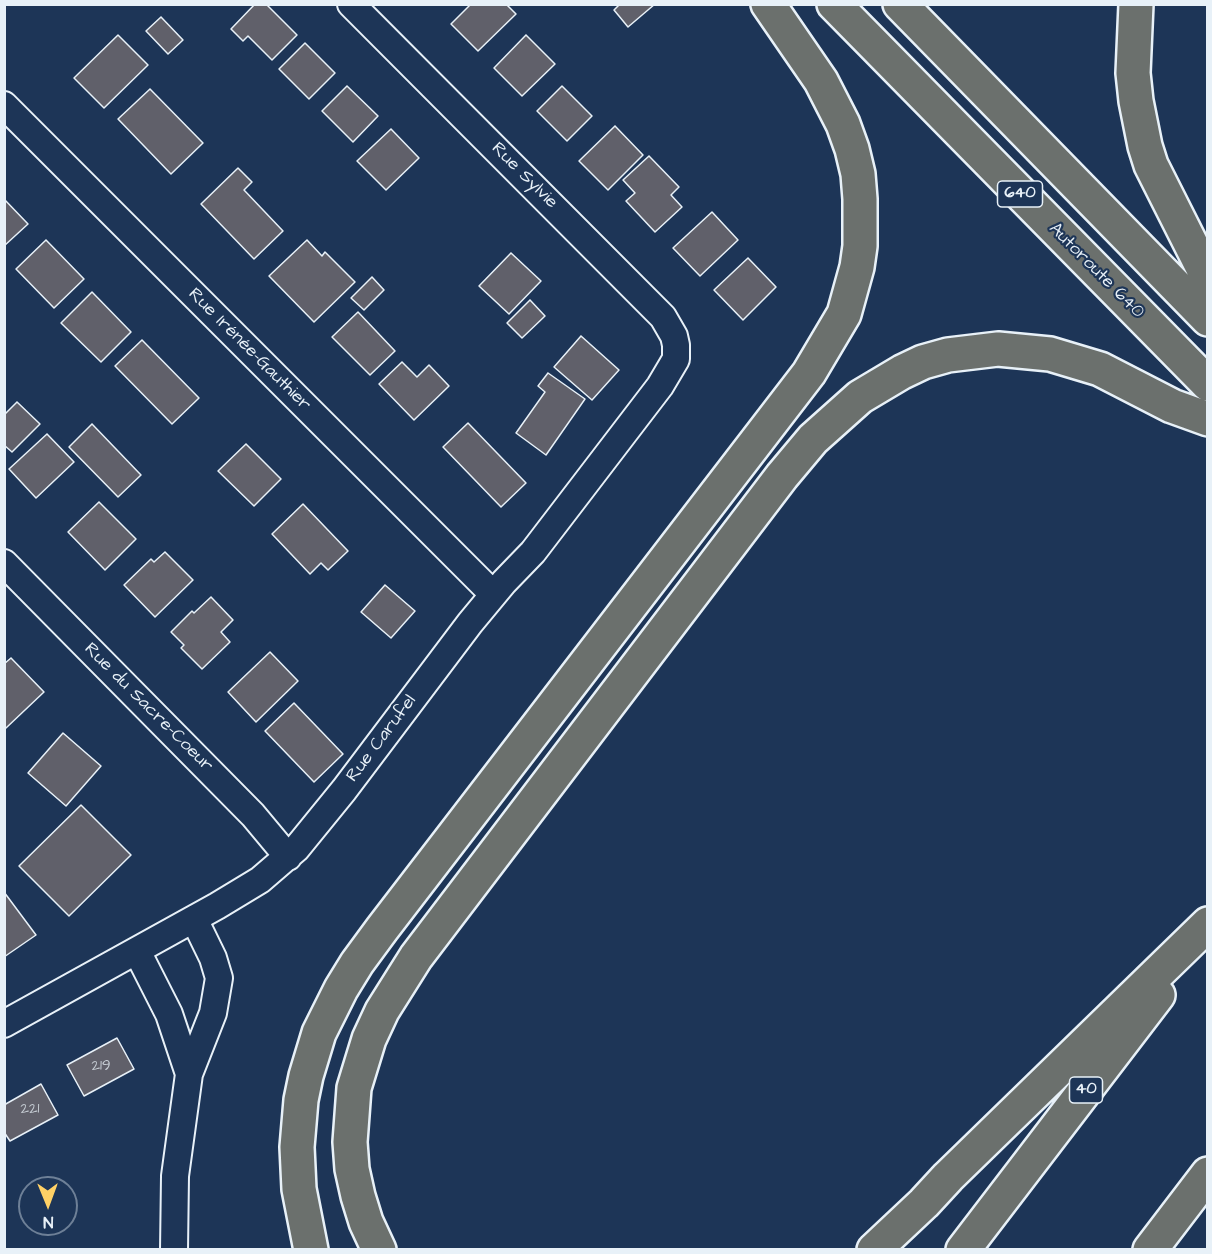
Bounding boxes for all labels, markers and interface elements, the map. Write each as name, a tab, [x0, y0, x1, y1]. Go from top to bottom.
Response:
street label: Rue Sylvie	[486, 138, 562, 214]
road number: 640	[998, 181, 1042, 207]
street label: Autoroute 640	[1044, 219, 1148, 323]
street label: Rue Irénée-Gauthier	[183, 284, 315, 416]
street label: Rue du Sacre-Coeur	[79, 639, 217, 777]
street label: Rue Carufel	[342, 691, 422, 787]
house number: 219	[91, 1058, 111, 1076]
road number: 40	[1070, 1077, 1102, 1103]
house number: 221	[20, 1101, 40, 1119]
north arrow	[18, 1176, 78, 1236]
text: N	[43, 1211, 53, 1233]

